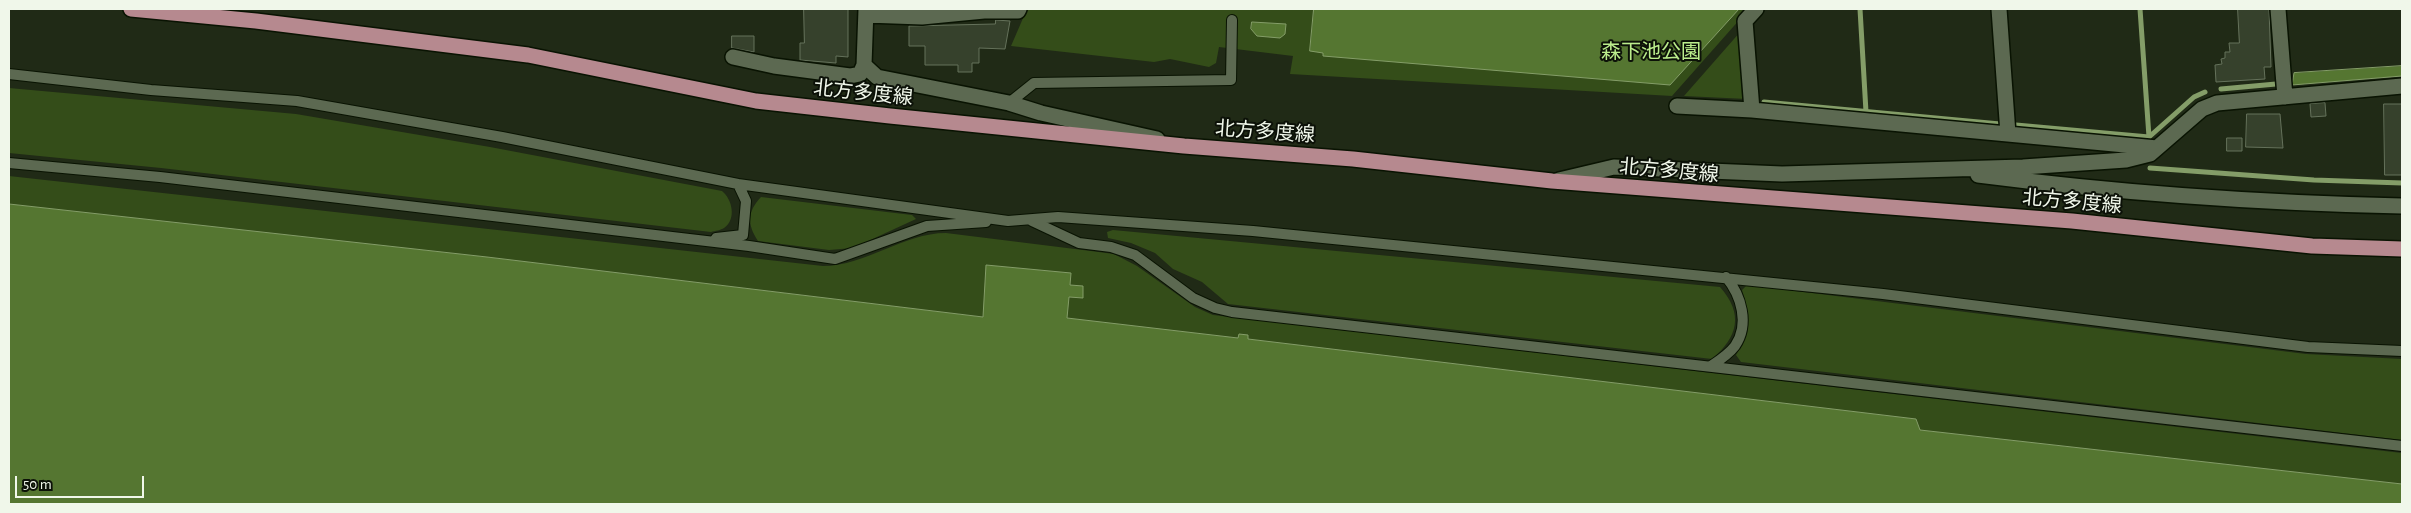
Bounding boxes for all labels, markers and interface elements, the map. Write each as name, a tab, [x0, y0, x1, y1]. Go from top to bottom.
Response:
park label: 森下池公園	[1601, 40, 1701, 64]
street label: 北方多度線	[812, 76, 914, 110]
street label: 北方多度線	[1214, 117, 1316, 147]
street label: 北方多度線	[1618, 155, 1720, 187]
street label: 北方多度線	[2021, 186, 2123, 218]
scale bar	[18, 466, 146, 498]
text: 50 m	[23, 477, 52, 492]

